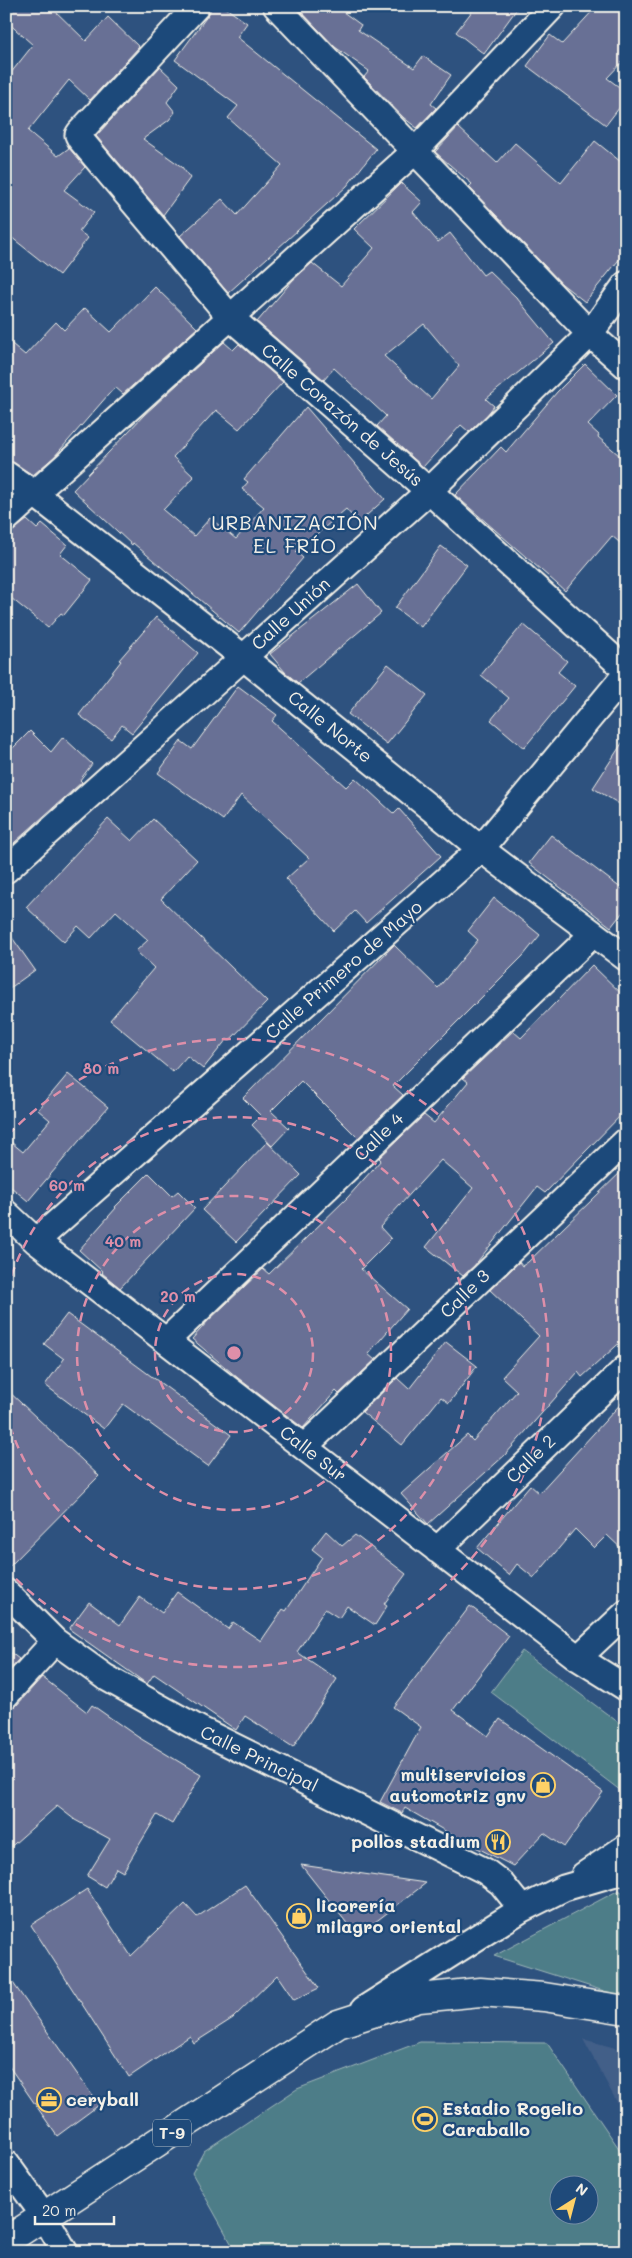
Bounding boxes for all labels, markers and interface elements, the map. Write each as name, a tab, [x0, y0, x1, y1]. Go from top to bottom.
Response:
street label: Calle Corazón de Jesús	[257, 337, 429, 491]
district label: URBANIZACIÓN EL FRÍO	[211, 509, 379, 558]
street label: Calle Unión	[246, 572, 335, 655]
street label: Calle Norte	[283, 685, 378, 768]
street label: Calle Primero de Mayo	[260, 894, 427, 1044]
text: 80 m	[83, 1058, 119, 1078]
street label: Calle 4	[348, 1106, 409, 1166]
text: 60 m	[49, 1175, 85, 1195]
text: 40 m	[105, 1231, 141, 1251]
street label: Calle 3	[434, 1264, 494, 1323]
text: 20 m	[160, 1286, 196, 1306]
centre of rings	[225, 1344, 243, 1362]
street label: Calle Sur	[275, 1419, 352, 1487]
street label: Calle 2	[500, 1429, 560, 1488]
street label: Calle Principal	[196, 1719, 322, 1797]
place label: multiservicios automotriz gnv	[390, 1762, 526, 1807]
shop icon: multiservicios automotriz gnv	[530, 1772, 556, 1798]
place label: pollos stadium	[351, 1829, 480, 1853]
restaurant icon: pollos stadium	[485, 1829, 511, 1855]
place label: licorería milagro oriental	[316, 1893, 461, 1938]
shop icon: licorería milagro oriental	[286, 1903, 312, 1929]
office icon: ceryball	[36, 2087, 62, 2113]
place label: ceryball	[66, 2087, 139, 2111]
place label: Estadio Rogelio Caraballo	[442, 2096, 583, 2141]
sports icon: Estadio Rogelio Caraballo	[412, 2106, 438, 2132]
road number: T-9	[153, 2120, 191, 2146]
north arrow	[550, 2176, 600, 2226]
text: N	[572, 2178, 592, 2200]
scale bar	[35, 2193, 114, 2225]
text: 20 m	[42, 2200, 76, 2220]

